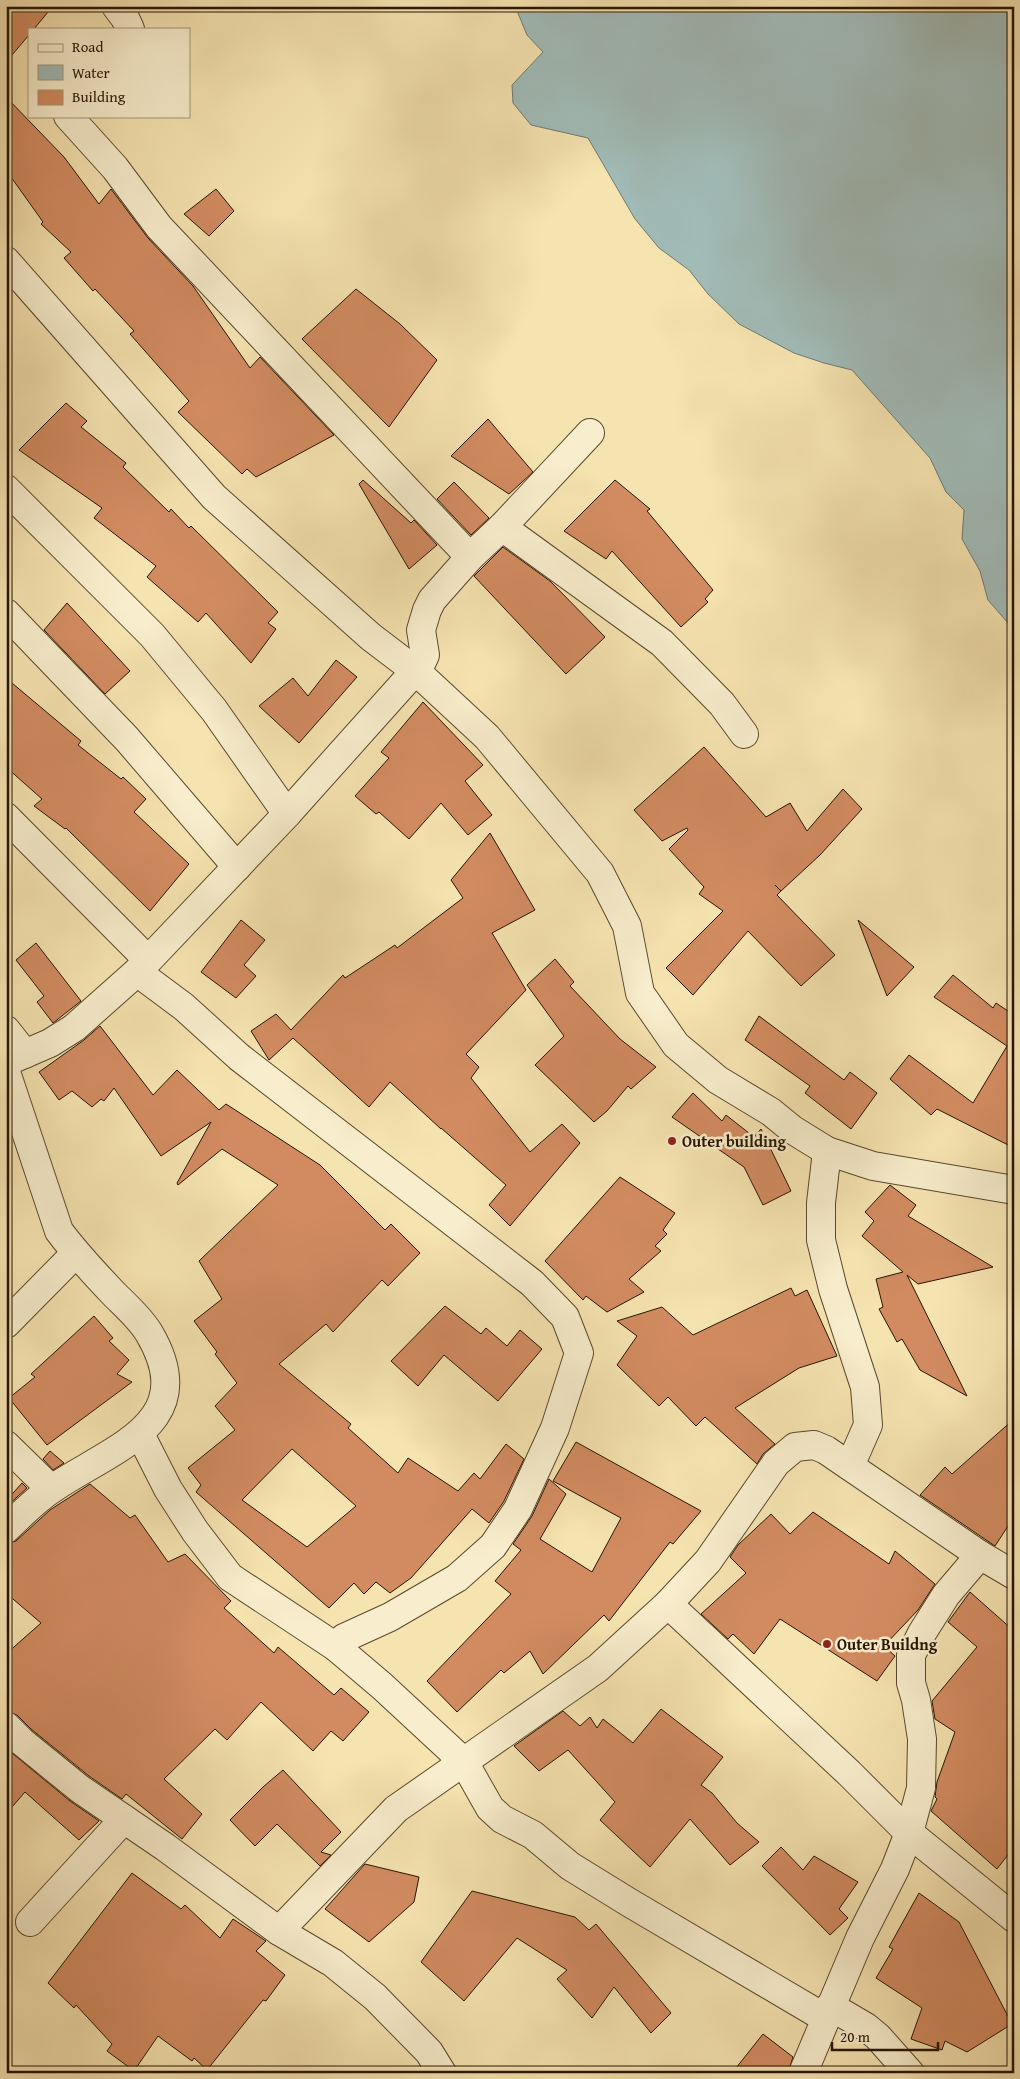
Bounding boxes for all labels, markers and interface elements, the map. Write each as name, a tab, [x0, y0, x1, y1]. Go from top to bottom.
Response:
legend	[28, 28, 190, 118]
text: Road	[72, 36, 103, 57]
text: Water	[72, 62, 110, 83]
text: Building	[72, 86, 126, 107]
place label: Outer building	[682, 1129, 786, 1153]
marker: Outer building	[666, 1135, 678, 1147]
place label: Outer Buildng	[837, 1632, 938, 1656]
marker: Outer Buildng	[821, 1638, 833, 1650]
scale bar	[832, 2019, 939, 2051]
text: 20 m	[840, 2026, 871, 2047]

